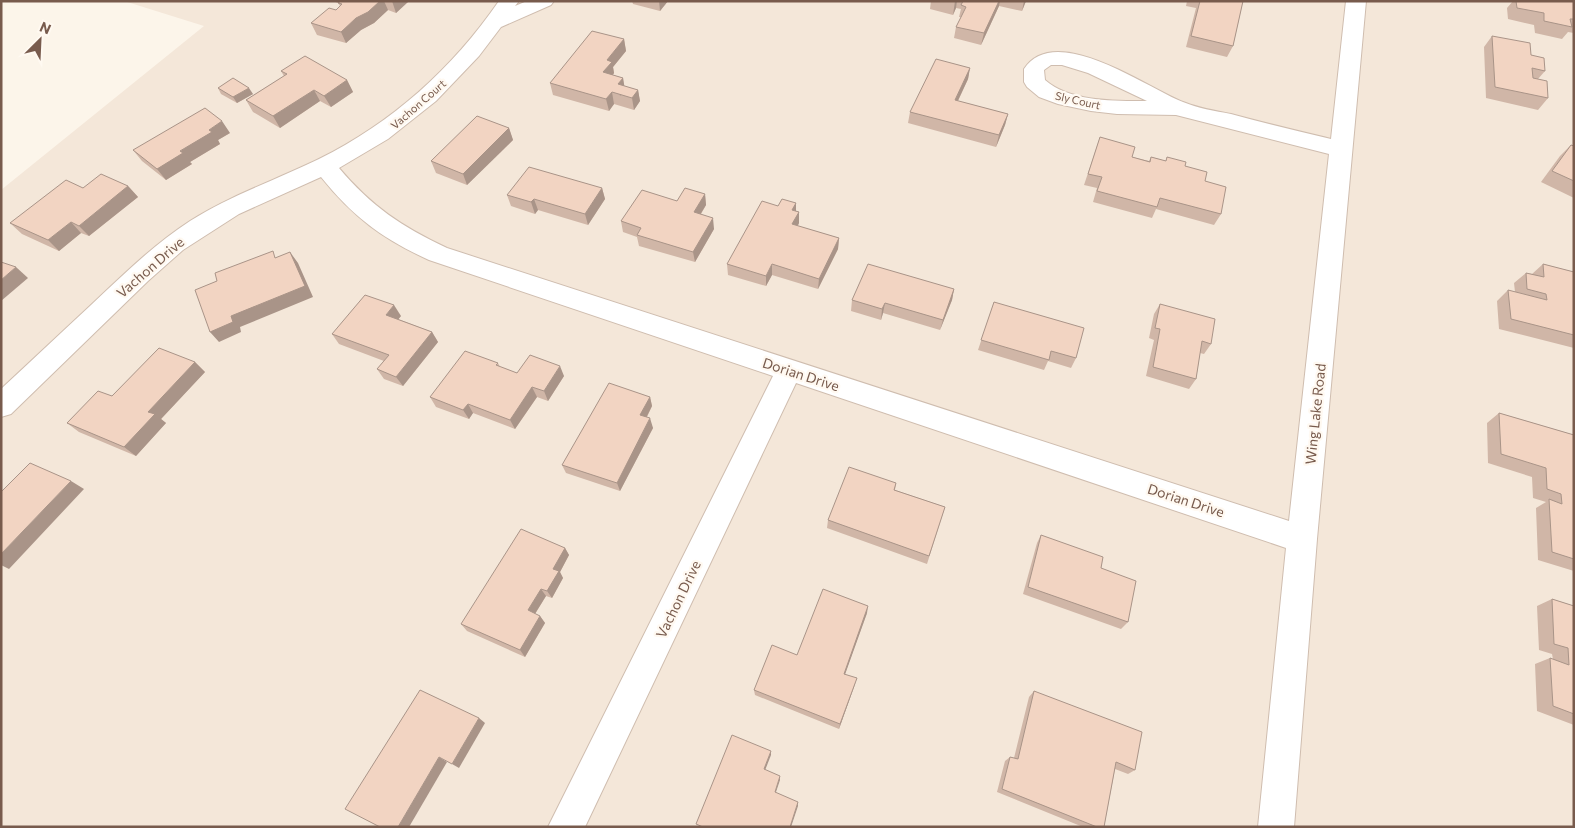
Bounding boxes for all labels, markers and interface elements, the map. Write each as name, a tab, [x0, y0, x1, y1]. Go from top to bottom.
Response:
north arrow	[15, 15, 65, 65]
text: N	[37, 18, 54, 38]
street label: Vachon Court	[388, 76, 449, 131]
street label: Sly Court	[1054, 88, 1102, 112]
street label: Vachon Drive	[113, 233, 187, 301]
street label: Dorian Drive	[760, 354, 842, 394]
street label: Wing Lake Road	[1301, 363, 1329, 465]
street label: Dorian Drive	[1145, 480, 1227, 520]
street label: Vachon Drive	[652, 558, 704, 640]

